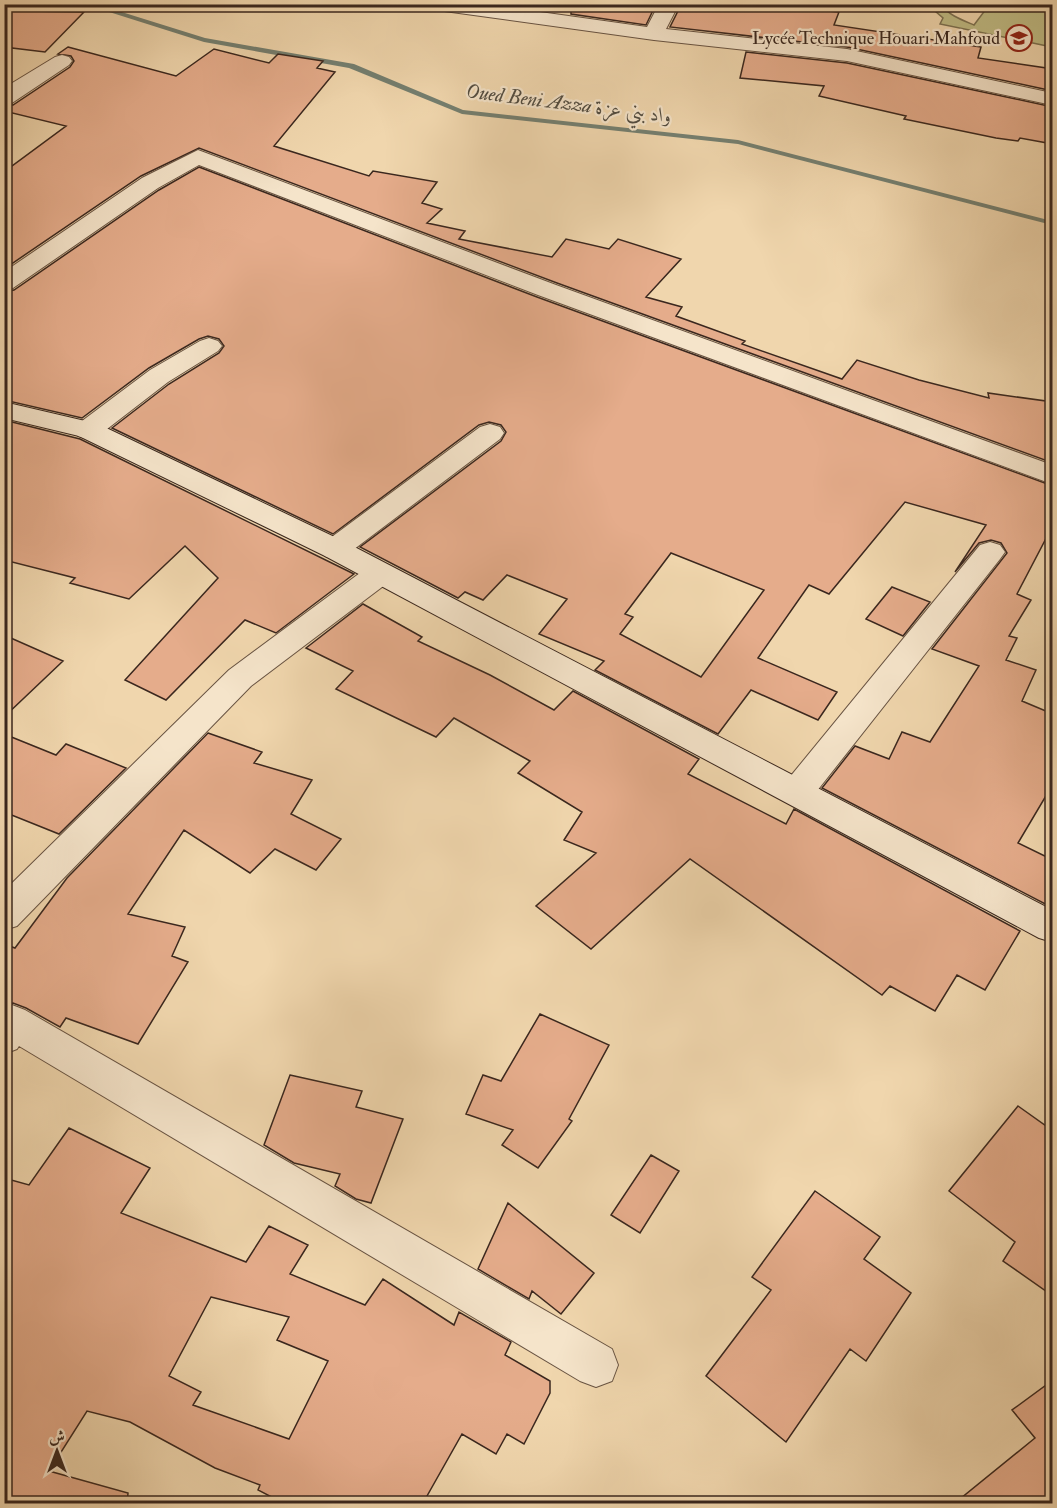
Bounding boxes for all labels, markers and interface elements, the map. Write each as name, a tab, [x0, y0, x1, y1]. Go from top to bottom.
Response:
school or university icon: Lycée Technique Houari Mahfoud	[1004, 23, 1034, 53]
place label: Lycée Technique Houari Mahfoud	[752, 27, 1000, 50]
water label: Oued Beni Azza واد بني عزة	[464, 78, 673, 134]
north arrow	[27, 1421, 87, 1481]
text: ش	[49, 1427, 65, 1447]

